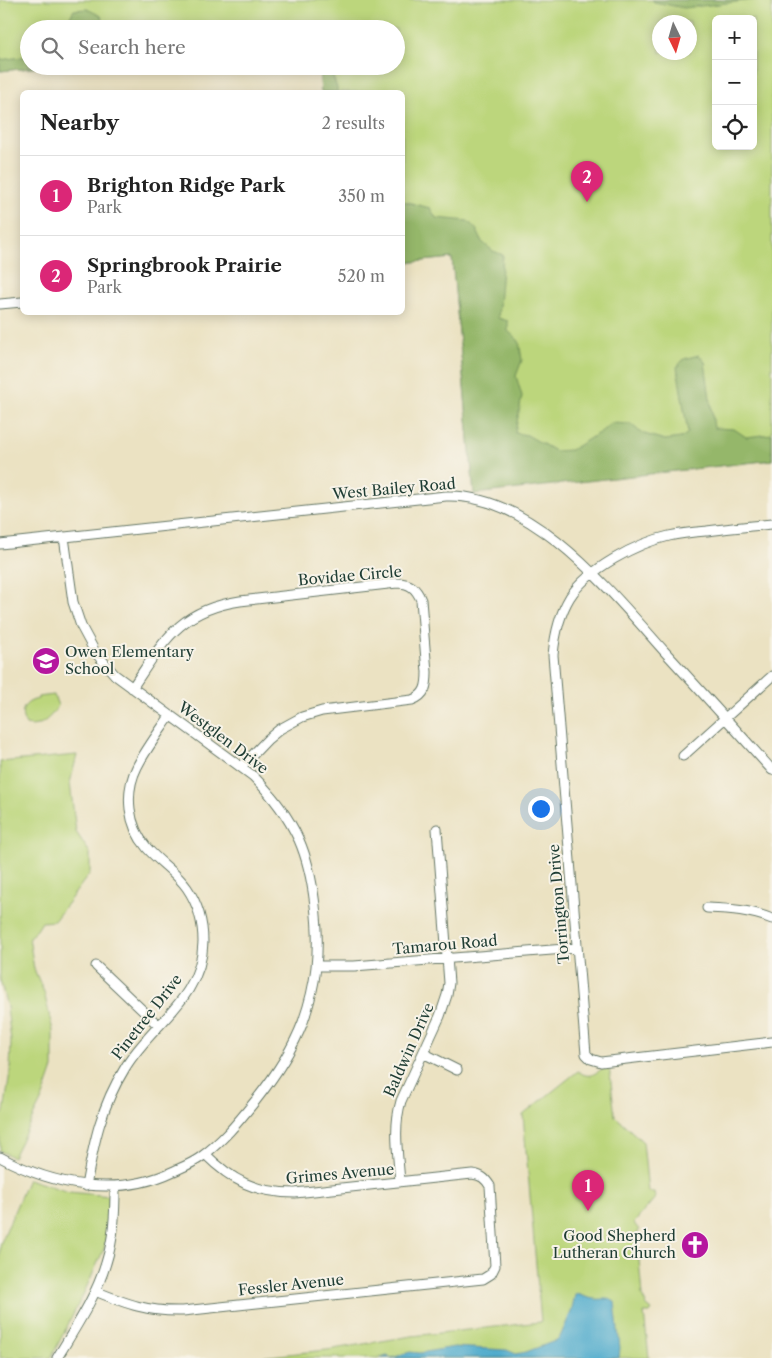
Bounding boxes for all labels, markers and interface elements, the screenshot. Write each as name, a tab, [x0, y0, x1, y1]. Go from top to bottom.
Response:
north arrow	[652, 15, 697, 60]
map controls	[712, 15, 757, 150]
button: +	[712, 15, 757, 60]
search box	[20, 20, 405, 75]
icon: search	[38, 34, 66, 62]
text: Search here	[78, 36, 186, 59]
button: −	[712, 60, 757, 105]
button: locate	[712, 105, 757, 150]
text: Nearby	[40, 110, 119, 135]
text: 2 results	[322, 113, 385, 133]
pin: 2	[571, 161, 603, 202]
text: Brighton Ridge Park	[87, 174, 285, 197]
text: 1	[52, 186, 60, 206]
text: 350 m	[338, 186, 385, 206]
text: Park	[87, 197, 122, 217]
text: Springbrook Prairie	[87, 254, 282, 277]
text: 2	[51, 266, 61, 286]
text: 520 m	[338, 266, 385, 286]
text: Park	[87, 277, 122, 297]
street label: West Bailey Road	[330, 474, 456, 503]
street label: Bovidae Circle	[297, 561, 403, 590]
place label: Owen Elementary School	[65, 642, 195, 678]
school or university icon: Owen Elementary School	[31, 646, 61, 676]
street label: Westglen Drive	[173, 697, 272, 778]
your location	[528, 796, 554, 822]
street label: Torrington Drive	[544, 843, 573, 965]
street label: Tamarou Road	[392, 930, 498, 959]
street label: Pinetree Drive	[107, 970, 186, 1063]
street label: Baldwin Drive	[379, 1000, 438, 1100]
street label: Grimes Avenue	[285, 1159, 395, 1188]
pin: 1	[572, 1170, 604, 1211]
place label: Good Shepherd Lutheran Church	[553, 1226, 677, 1262]
church icon: Good Shepherd Lutheran Church	[680, 1230, 710, 1260]
street label: Fessler Avenue	[237, 1270, 345, 1299]

